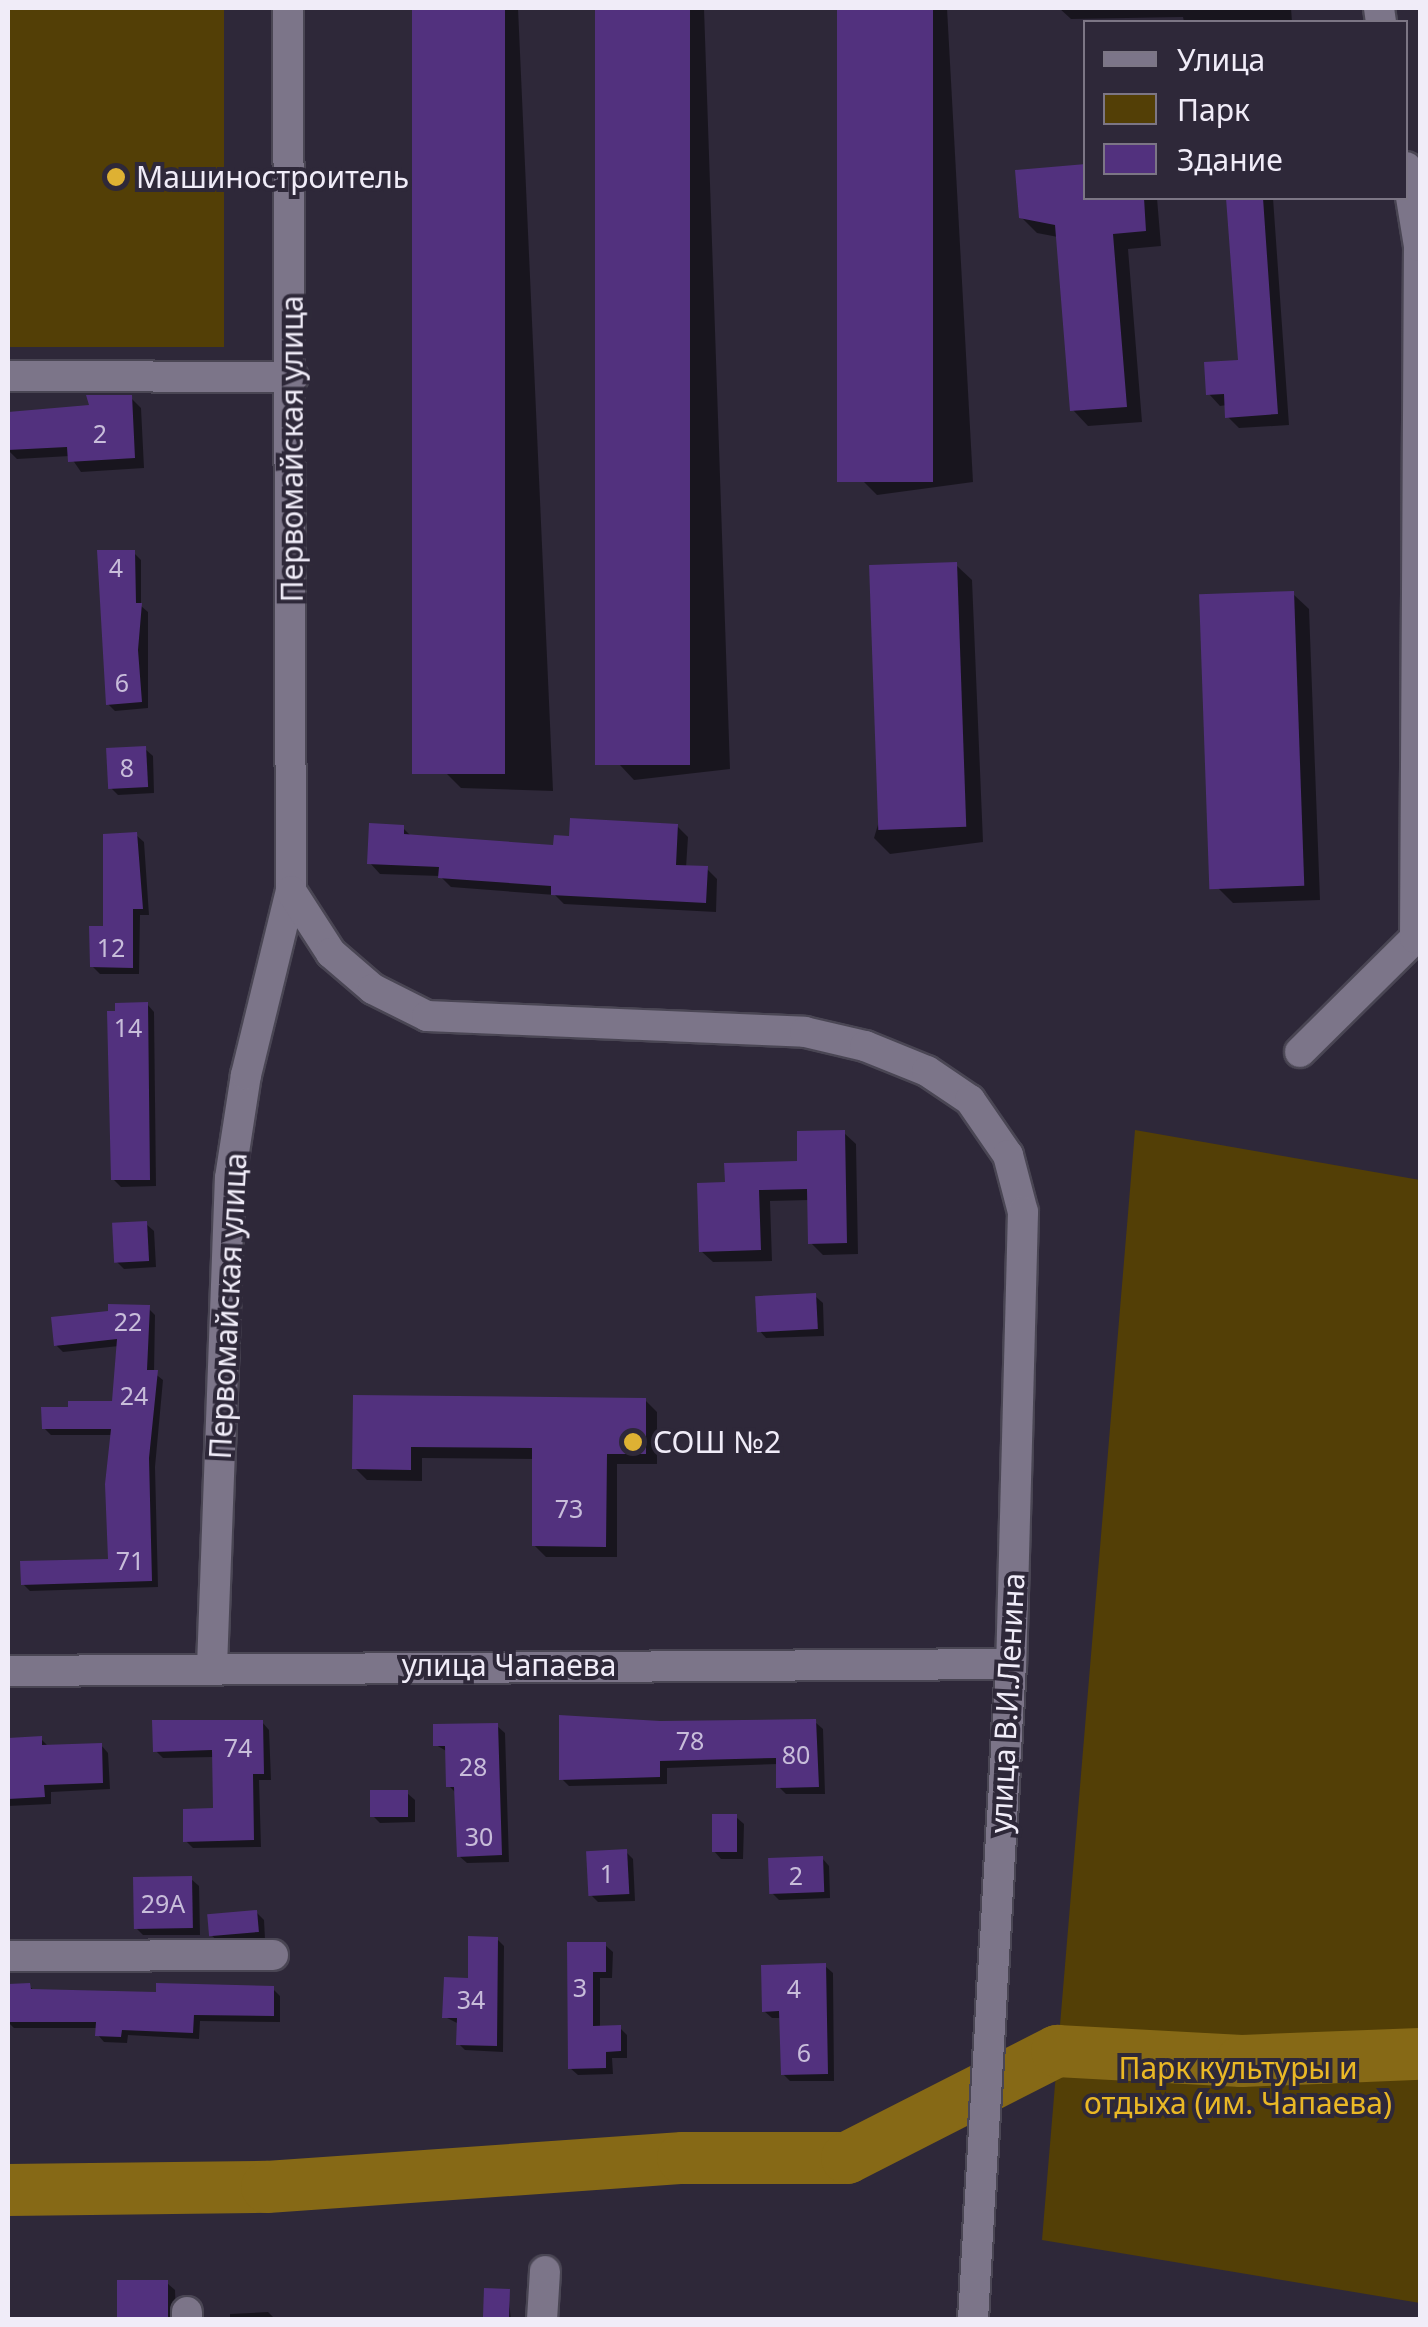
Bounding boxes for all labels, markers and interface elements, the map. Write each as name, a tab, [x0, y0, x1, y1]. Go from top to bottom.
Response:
legend	[1083, 20, 1408, 200]
text: Улица	[1177, 39, 1265, 80]
text: Парк	[1177, 89, 1250, 130]
text: Здание	[1177, 139, 1283, 180]
place label: Машиностроитель	[136, 159, 409, 195]
marker: Машиностроитель	[105, 166, 127, 188]
street label: Первомайская улица	[274, 296, 310, 602]
house number: 2	[93, 418, 107, 448]
house number: 4	[109, 552, 123, 582]
house number: 6	[115, 667, 129, 697]
house number: 8	[120, 752, 134, 782]
house number: 12	[97, 932, 125, 962]
house number: 14	[114, 1012, 142, 1042]
street label: Первомайская улица	[202, 1152, 254, 1460]
house number: 22	[114, 1306, 142, 1336]
house number: 24	[120, 1380, 148, 1410]
place label: СОШ №2	[653, 1424, 781, 1460]
marker: СОШ №2	[622, 1431, 644, 1453]
house number: 73	[555, 1493, 583, 1523]
house number: 71	[116, 1545, 144, 1575]
street label: улица В.И.Ленина	[982, 1572, 1032, 1834]
street label: улица Чапаева	[402, 1647, 616, 1683]
house number: 78	[676, 1725, 704, 1755]
house number: 74	[224, 1732, 252, 1762]
house number: 80	[782, 1739, 810, 1769]
house number: 28	[459, 1751, 487, 1781]
house number: 30	[465, 1821, 493, 1851]
house number: 1	[600, 1858, 614, 1888]
house number: 2	[789, 1860, 803, 1890]
house number: 29А	[141, 1888, 185, 1918]
house number: 3	[573, 1972, 587, 2002]
house number: 4	[787, 1973, 801, 2003]
house number: 34	[457, 1984, 485, 2014]
house number: 6	[797, 2037, 811, 2067]
park label: Парк культуры и отдыха (им. Чапаева)	[1084, 2050, 1392, 2120]

